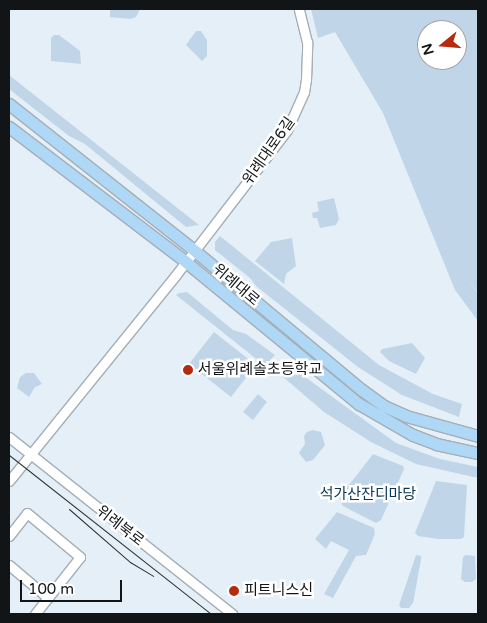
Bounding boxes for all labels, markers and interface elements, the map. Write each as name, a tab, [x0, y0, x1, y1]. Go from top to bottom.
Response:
north arrow	[417, 20, 467, 70]
text: N	[418, 41, 438, 57]
street label: 위례대로6길	[239, 114, 299, 188]
street label: 위례대로	[209, 260, 263, 310]
place label: 서울위례솔초등학교	[198, 361, 322, 379]
marker: 서울위례솔초등학교	[182, 364, 194, 376]
park label: 석가산잔디마당	[320, 486, 416, 504]
street label: 위례북로	[93, 502, 147, 550]
scale bar	[22, 570, 125, 602]
text: 100 m	[28, 580, 74, 598]
place label: 피트니스신	[244, 582, 313, 600]
marker: 피트니스신	[228, 585, 240, 597]

